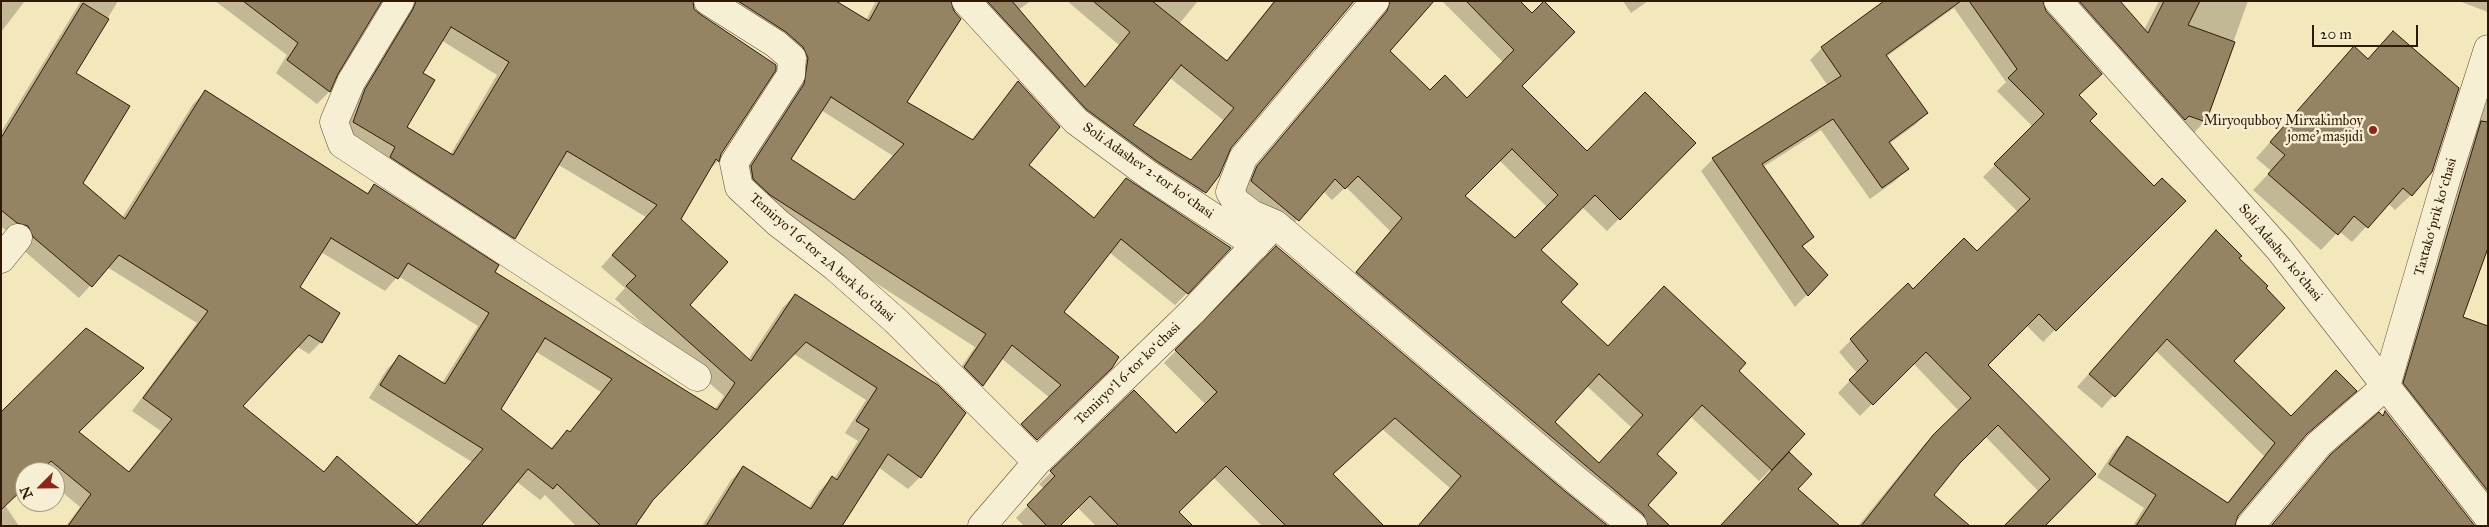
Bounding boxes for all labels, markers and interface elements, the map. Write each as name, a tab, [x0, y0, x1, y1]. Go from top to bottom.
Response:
scale bar	[2314, 15, 2420, 47]
text: 20 m	[2320, 25, 2352, 43]
place label: Miryoqubboy Mirxakimboy jome’ masjidi	[2203, 114, 2363, 146]
street label: Soli Adashev 2-tor koʻchasi	[1079, 119, 1217, 223]
marker: Miryoqubboy Mirxakimboy jome’ masjidi	[2367, 124, 2379, 136]
street label: Taxtakoʻprik koʻchasi	[2411, 156, 2461, 278]
street label: Temiryoʻl 6-tor 2А berk koʻchasi	[746, 190, 898, 326]
street label: Soli Adashev ko'chasi	[2234, 201, 2326, 305]
street label: Temiryoʻl 6-tor koʻchasi	[1072, 319, 1184, 429]
north arrow	[15, 462, 65, 512]
text: N	[17, 484, 37, 501]

